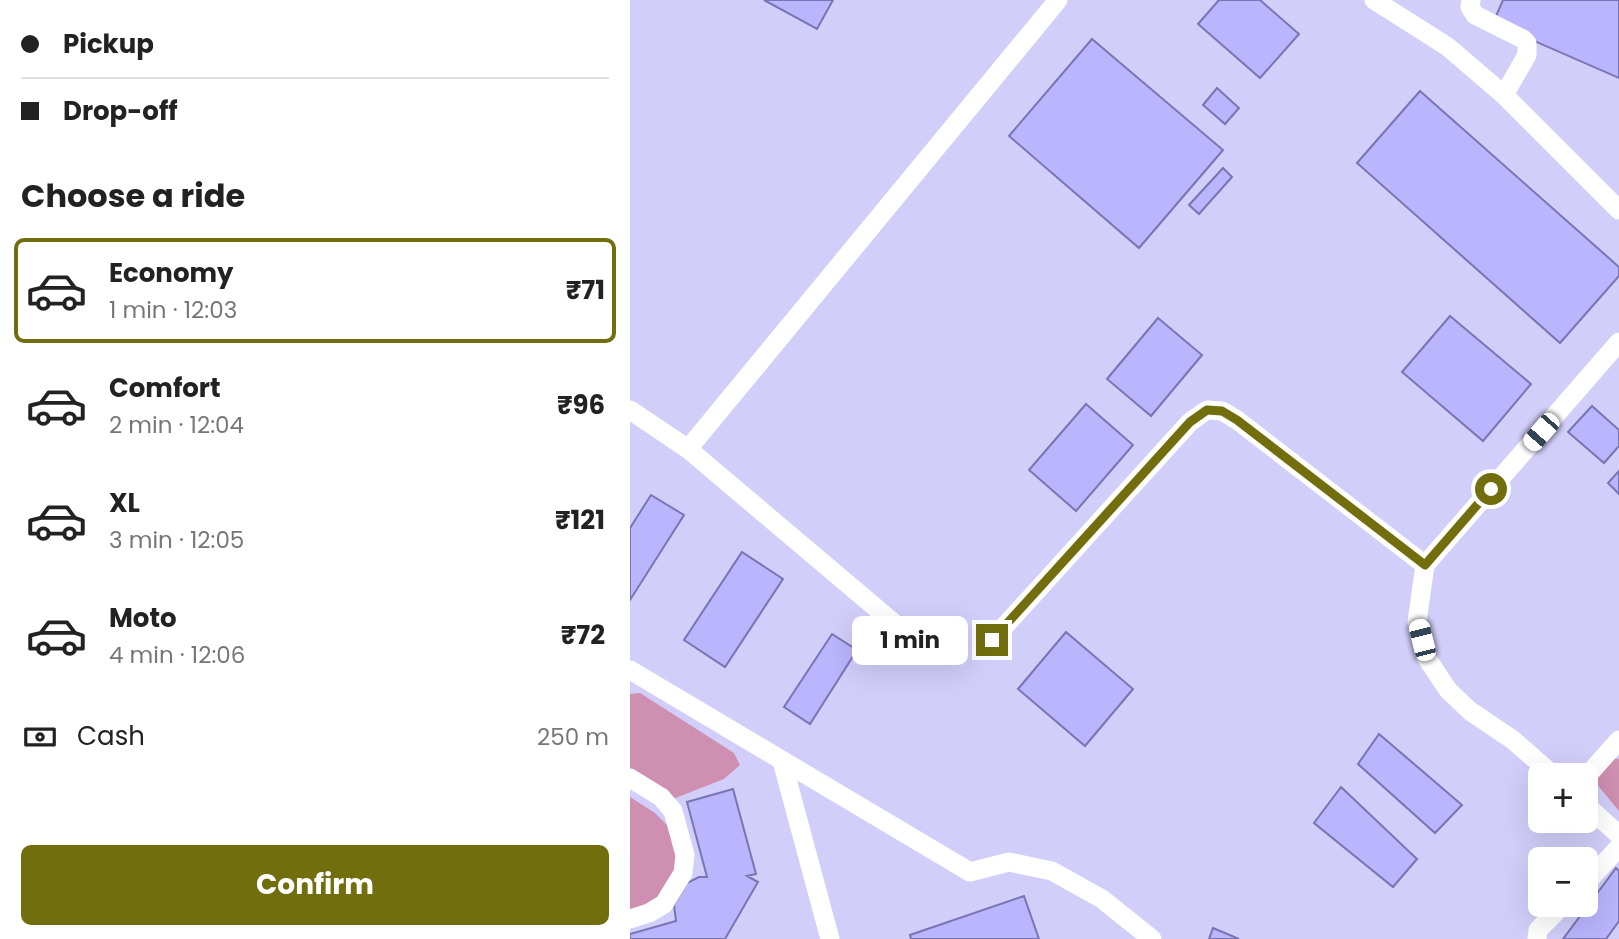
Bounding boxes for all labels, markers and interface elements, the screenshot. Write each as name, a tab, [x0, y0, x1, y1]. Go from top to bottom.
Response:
text: Pickup	[63, 26, 154, 62]
text: Drop-off	[63, 93, 178, 129]
text: Choose a ride	[21, 173, 245, 218]
text: Economy	[109, 255, 233, 291]
icon: car	[25, 259, 88, 322]
text: ₹71	[566, 272, 605, 308]
text: 1 min · 12:03	[109, 294, 237, 326]
text: Comfort	[109, 370, 221, 406]
icon: car	[25, 374, 88, 437]
text: ₹96	[557, 387, 605, 423]
text: 2 min · 12:04	[109, 409, 244, 441]
car	[1520, 409, 1563, 455]
route start	[1475, 473, 1507, 505]
text: XL	[109, 485, 140, 521]
icon: car	[25, 489, 88, 552]
text: ₹121	[555, 502, 605, 538]
text: 3 min · 12:05	[109, 524, 244, 556]
text: Moto	[109, 600, 177, 636]
icon: car	[25, 604, 88, 667]
callout: 1 min	[852, 616, 968, 664]
text: ₹72	[561, 617, 605, 653]
car	[1407, 617, 1438, 663]
text: 1 min	[880, 624, 940, 656]
route end	[976, 624, 1008, 656]
text: 4 min · 12:06	[109, 639, 245, 671]
icon: cash	[21, 718, 59, 756]
text: Cash	[77, 718, 145, 754]
text: 250 m	[537, 721, 609, 753]
map controls	[1528, 763, 1598, 917]
button: +	[1528, 763, 1598, 833]
button: Confirm	[21, 845, 609, 925]
button: −	[1528, 847, 1598, 917]

